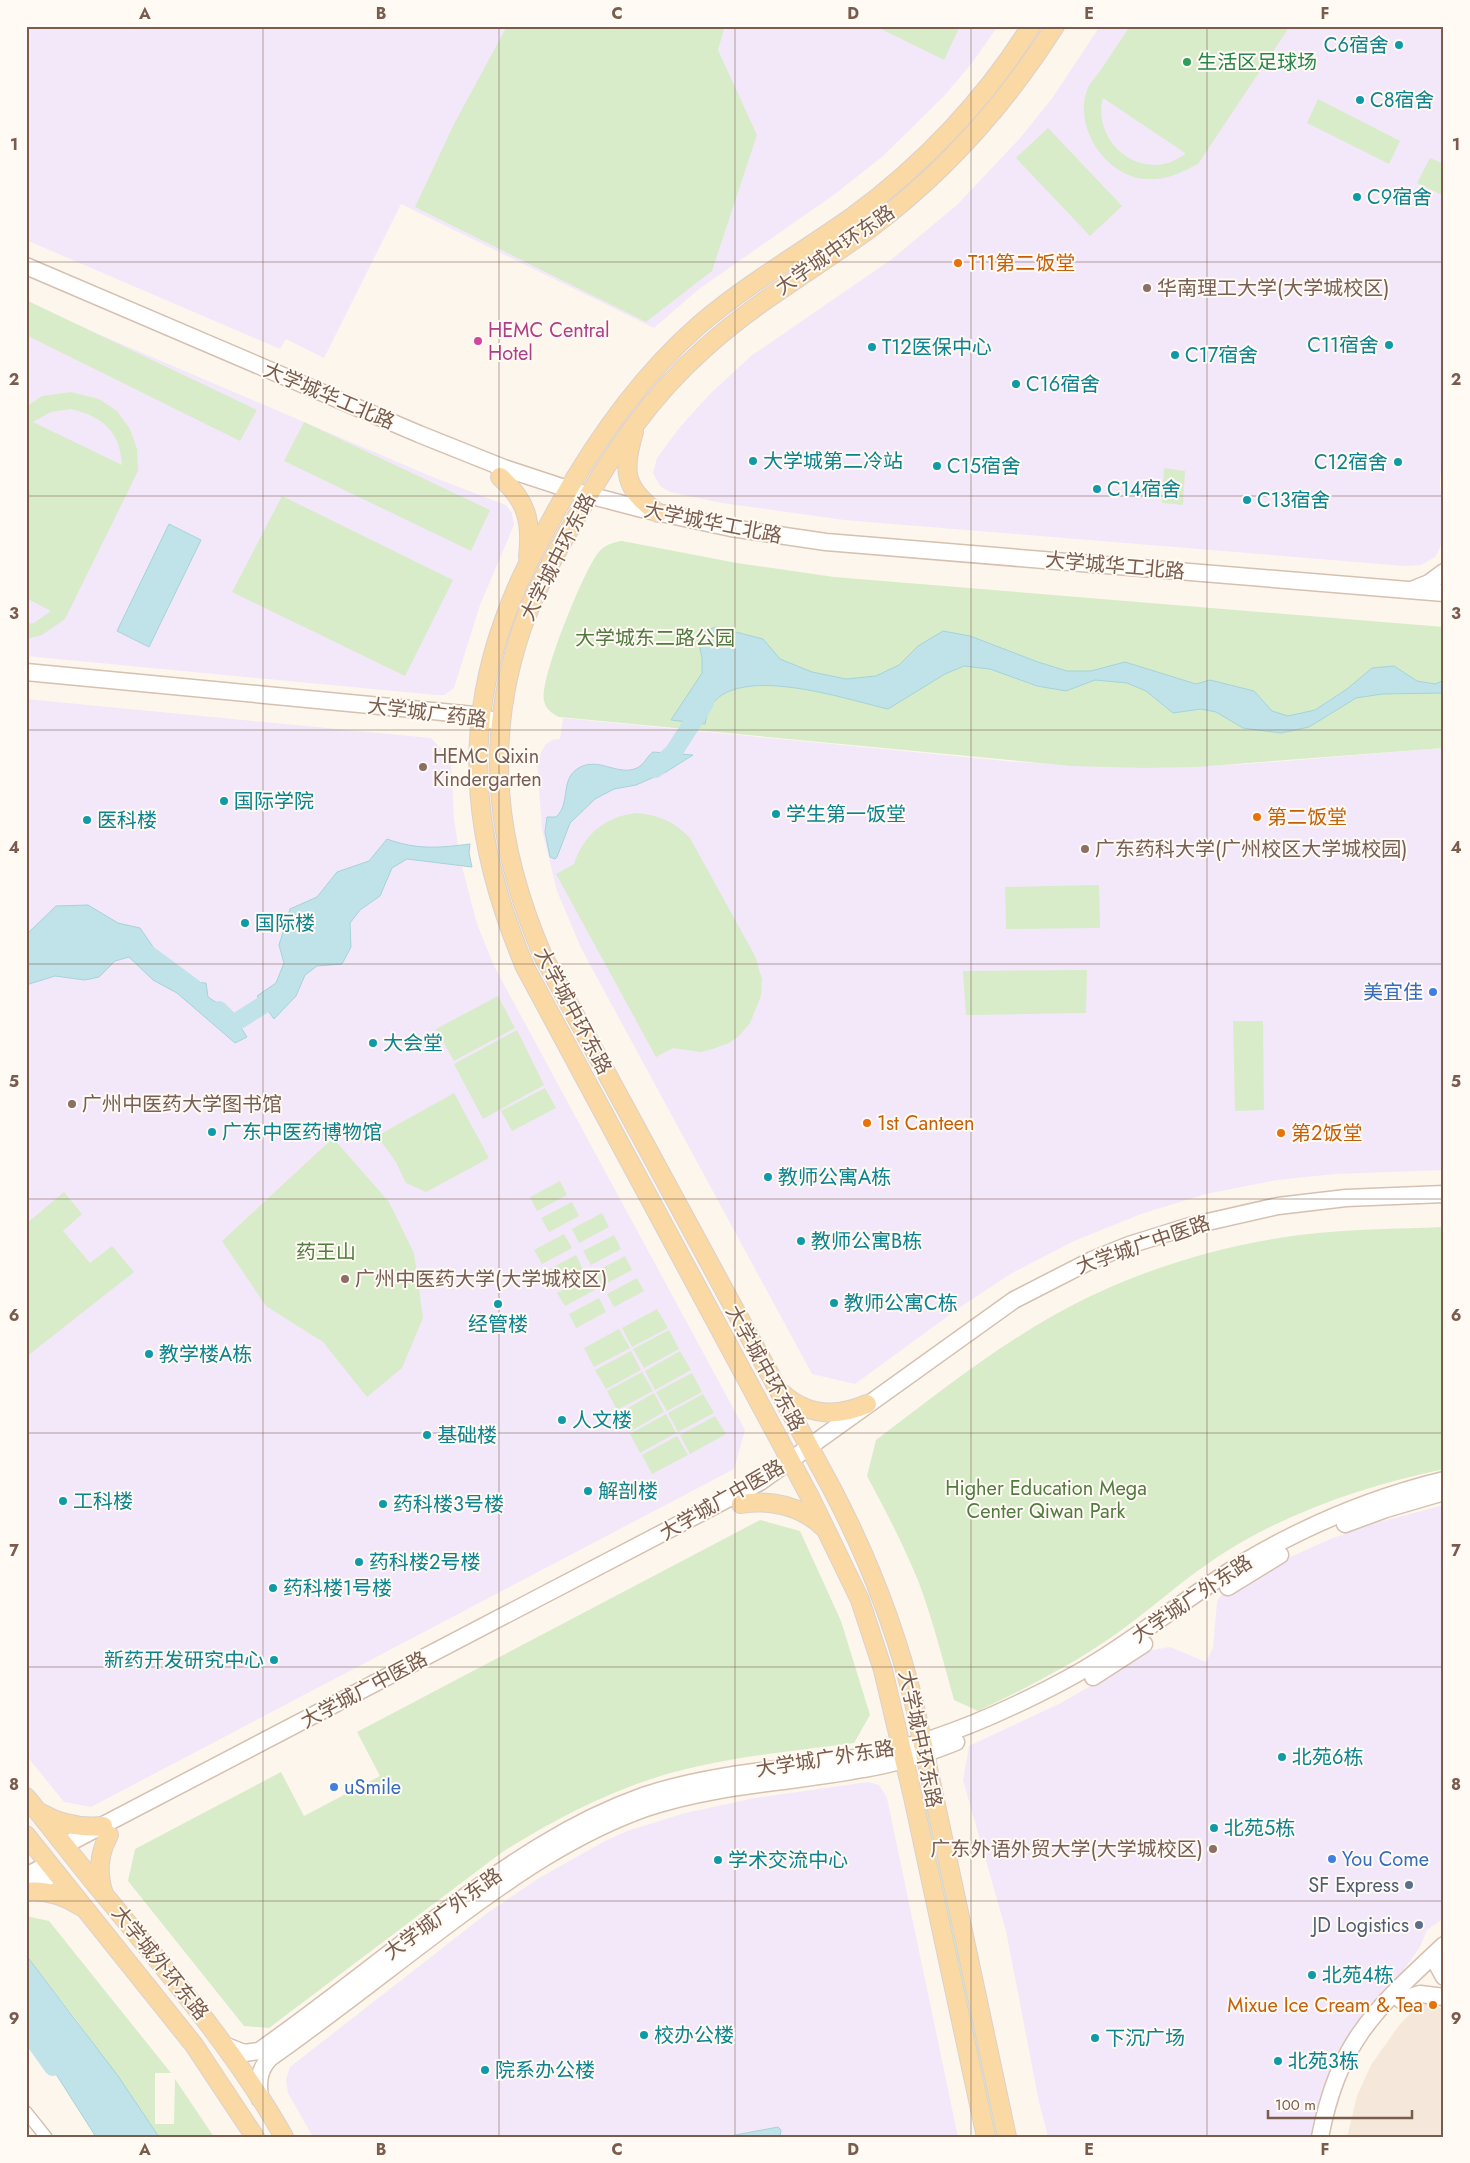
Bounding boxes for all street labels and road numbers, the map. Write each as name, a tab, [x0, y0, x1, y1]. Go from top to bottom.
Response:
street label: 大学城中环东路	[769, 198, 901, 302]
street label: 大学城华工北路	[259, 355, 399, 437]
street label: 大学城中环东路	[513, 488, 603, 626]
street label: 大学城华工北路	[642, 495, 784, 551]
street label: 大学城华工北路	[1044, 545, 1186, 587]
street label: 大学城广药路	[366, 691, 488, 735]
street label: 大学城中环东路	[527, 942, 619, 1080]
street label: 大学城广中医路	[1072, 1209, 1214, 1281]
street label: 大学城中环东路	[718, 1300, 812, 1436]
street label: 大学城广中医路	[654, 1452, 790, 1548]
street label: 大学城广外东路	[1126, 1548, 1258, 1650]
street label: 大学城广中医路	[295, 1644, 433, 1736]
street label: 大学城中环东路	[891, 1668, 949, 1810]
street label: 大学城广外东路	[754, 1734, 896, 1784]
street label: 大学城广外东路	[378, 1861, 508, 1967]
street label: 大学城外环东路	[105, 1899, 215, 2027]

